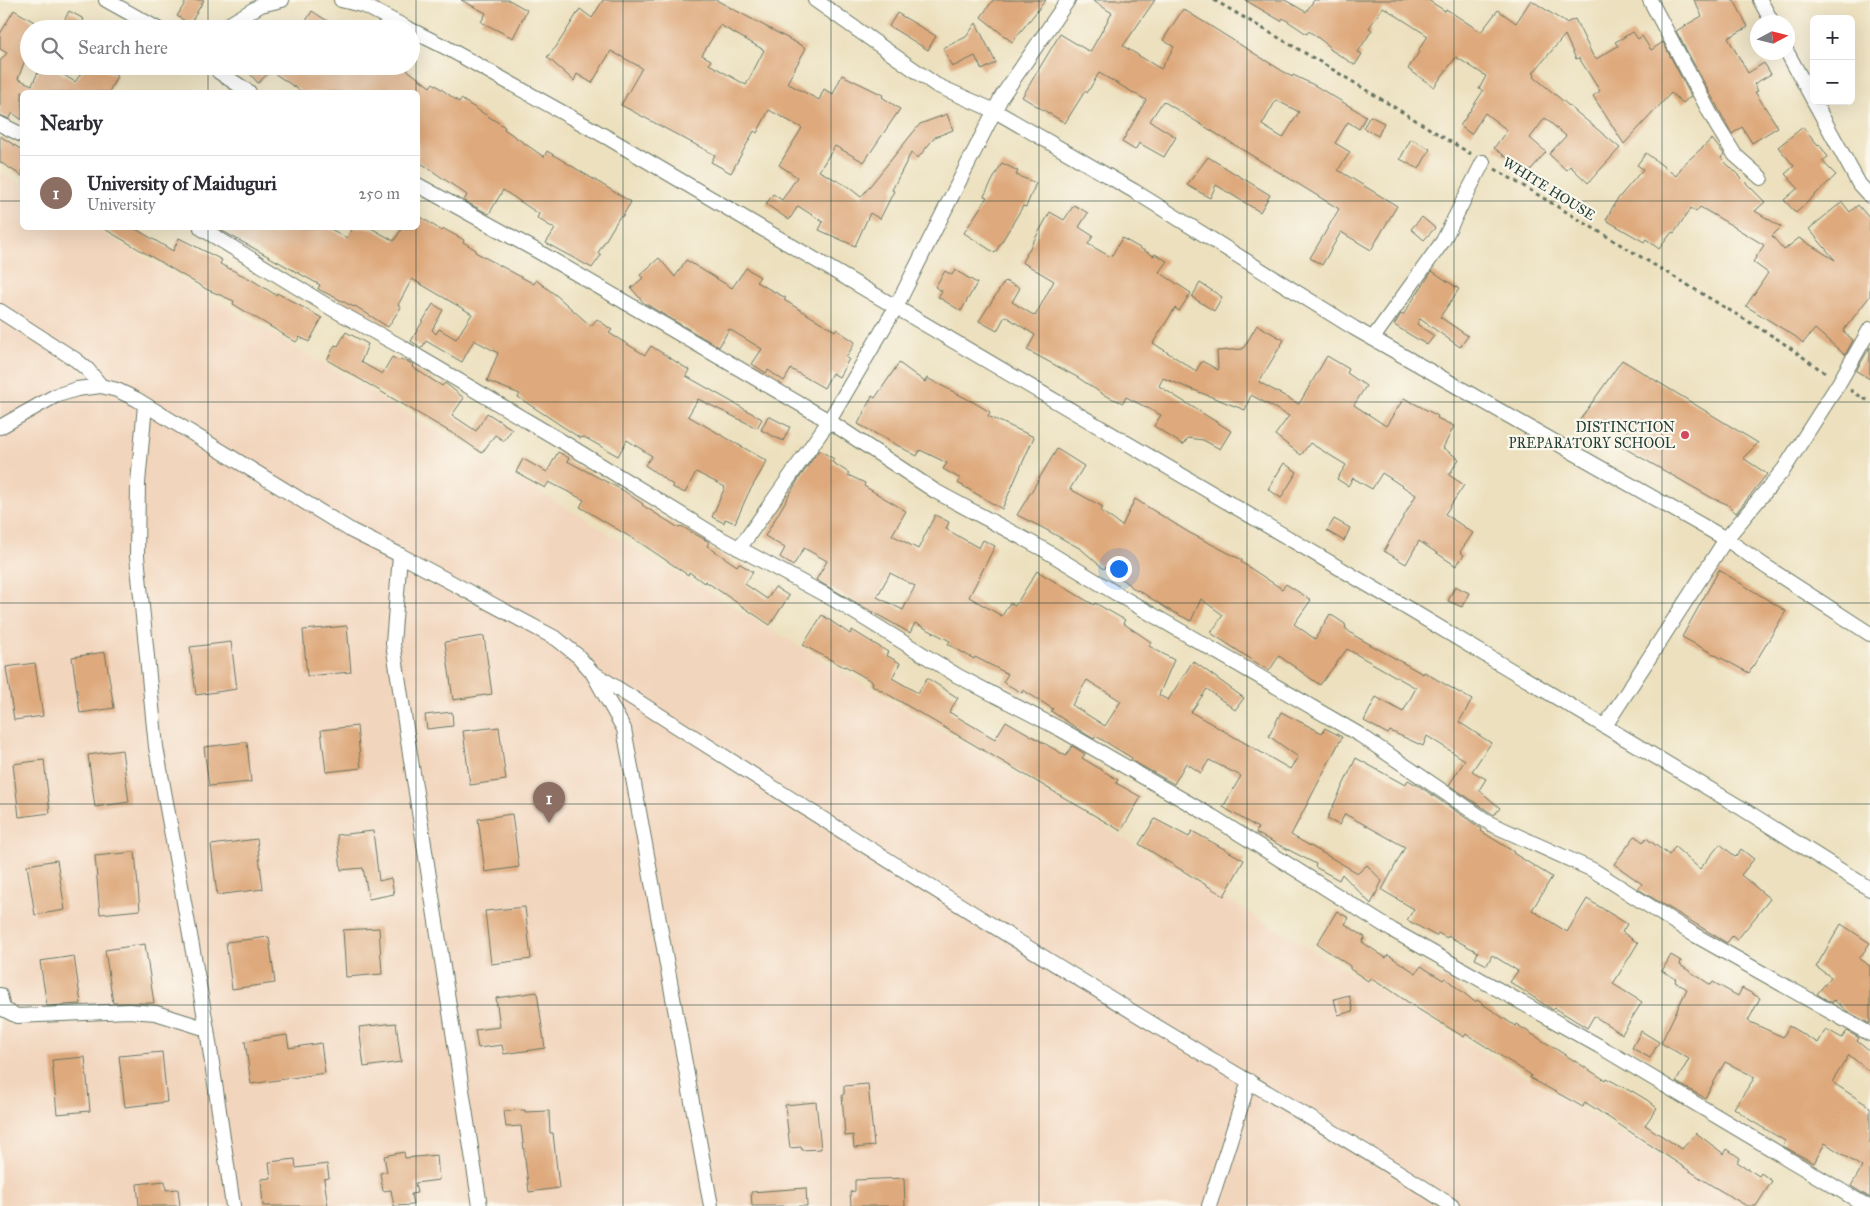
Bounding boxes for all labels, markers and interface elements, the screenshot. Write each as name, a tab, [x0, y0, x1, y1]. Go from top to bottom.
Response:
north arrow	[1750, 15, 1795, 60]
map controls	[1810, 15, 1855, 105]
button: +	[1810, 15, 1855, 60]
search box	[20, 20, 420, 75]
icon: search	[38, 34, 66, 62]
text: Search here	[78, 36, 168, 59]
button: −	[1810, 60, 1855, 105]
text: Nearby	[40, 110, 103, 136]
street label: WHITE HOUSE	[1500, 154, 1598, 224]
text: University of Maiduguri	[87, 172, 277, 195]
text: 1	[53, 184, 59, 203]
text: 250 m	[359, 184, 400, 203]
text: University	[87, 195, 156, 214]
place label: DISTINCTION PREPARATORY SCHOOL	[1508, 419, 1676, 452]
marker: DISTINCTION PREPARATORY SCHOOL	[1679, 429, 1691, 441]
your location	[1106, 556, 1132, 582]
pin: 1	[533, 782, 565, 823]

